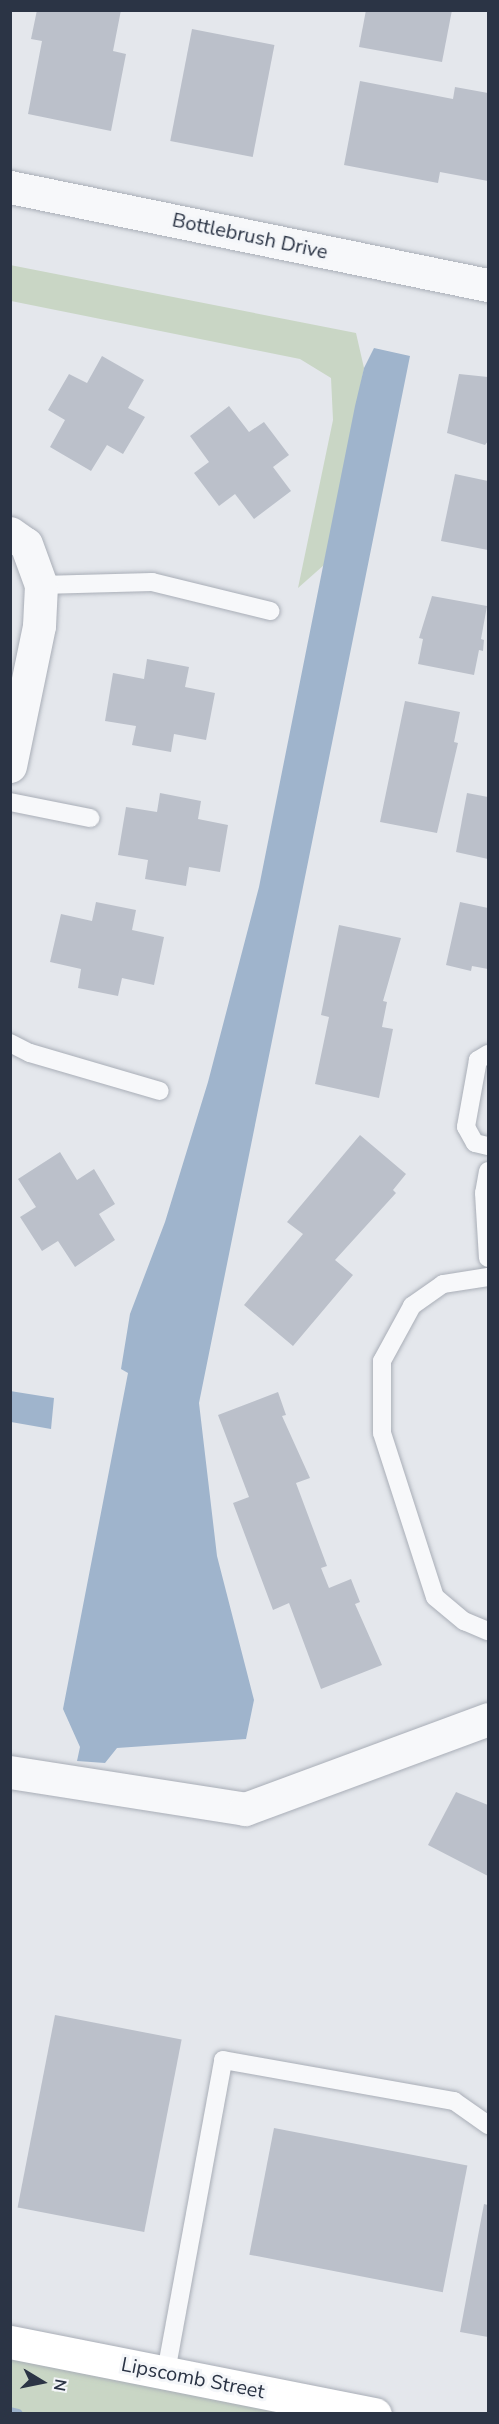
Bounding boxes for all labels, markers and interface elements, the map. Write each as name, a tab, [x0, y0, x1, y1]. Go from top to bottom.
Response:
street label: Bottlebrush Drive	[170, 208, 330, 264]
north arrow	[12, 2352, 72, 2412]
street label: Lipscomb Street	[119, 2352, 267, 2404]
text: N	[48, 2377, 72, 2393]

